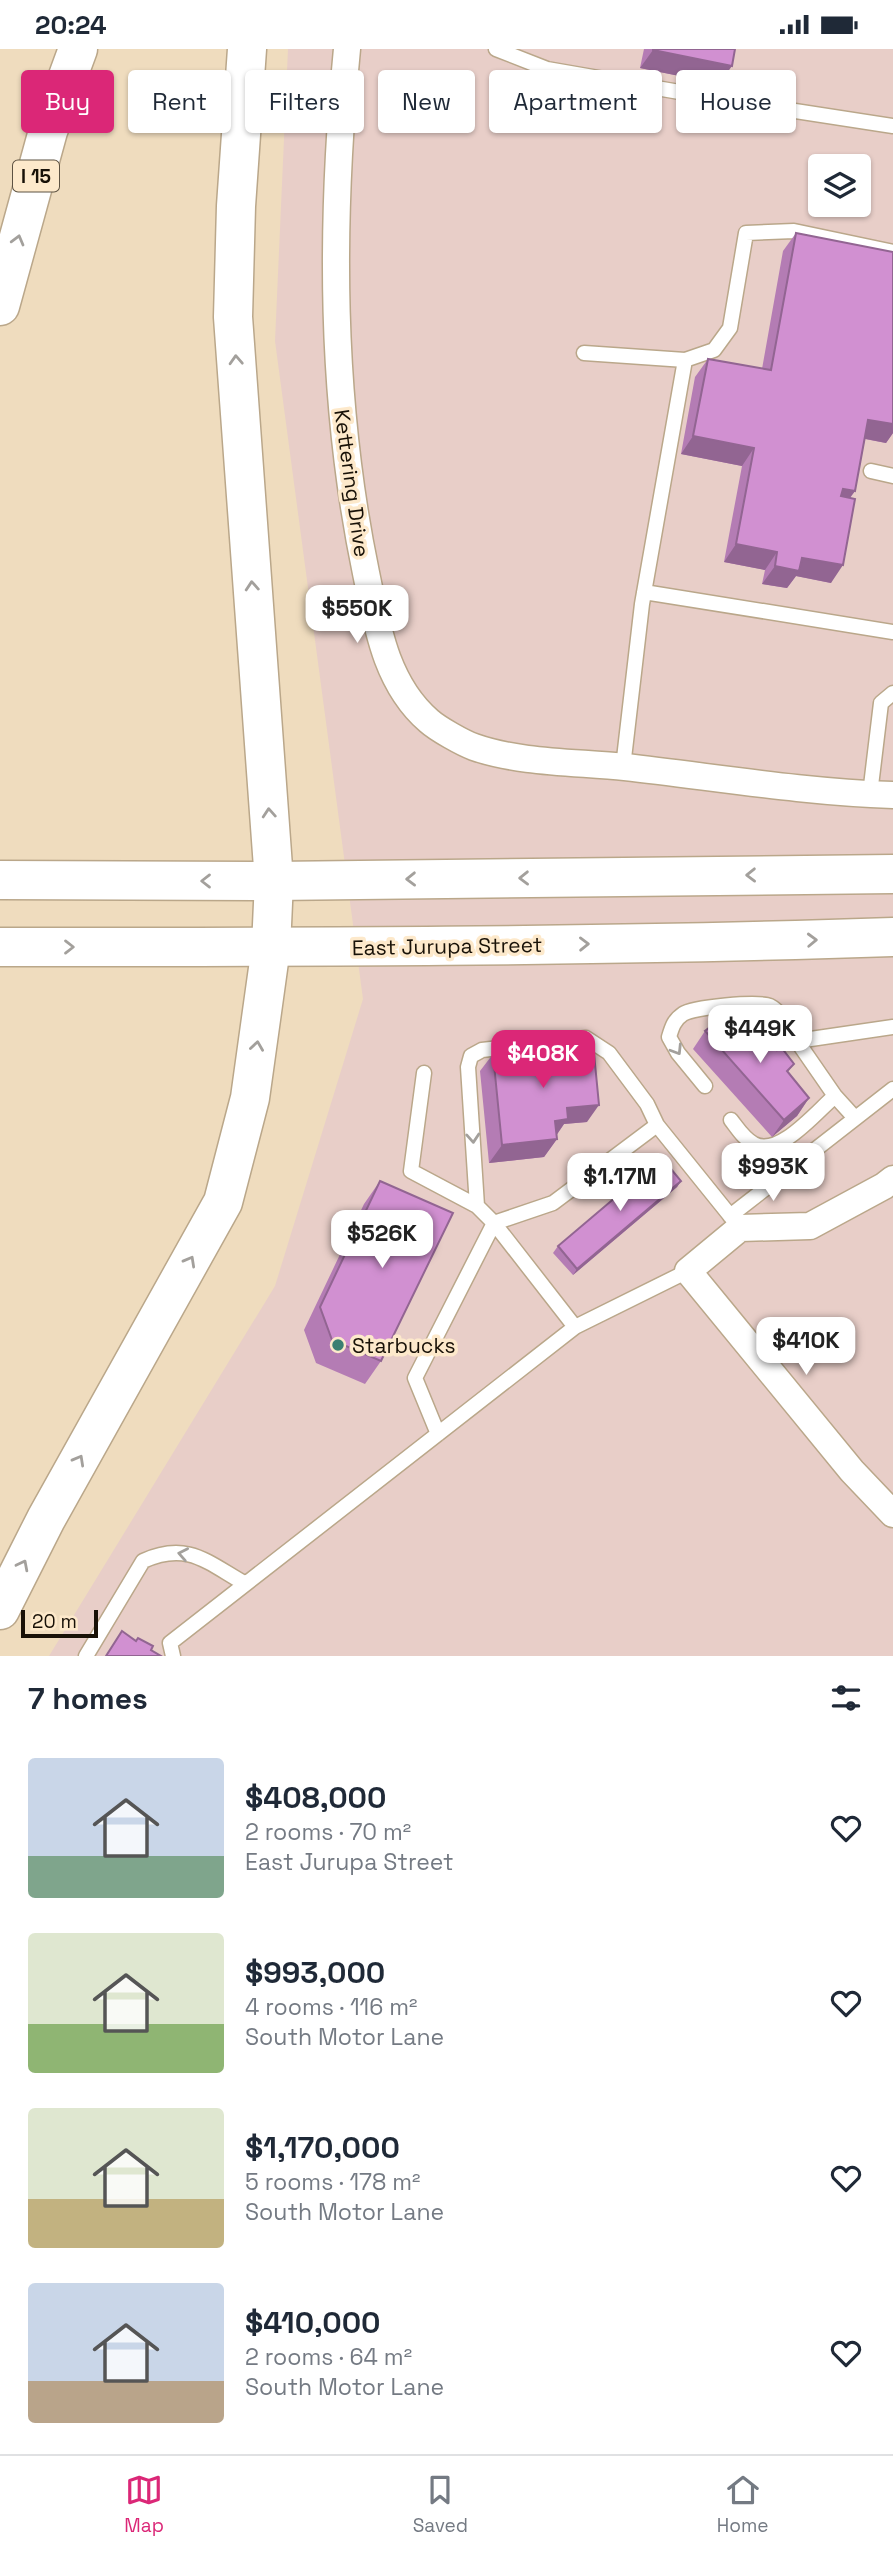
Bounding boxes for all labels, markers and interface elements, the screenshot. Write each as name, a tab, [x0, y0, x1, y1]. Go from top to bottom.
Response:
text: 20:24	[35, 8, 107, 42]
chip: Buy	[21, 70, 114, 133]
chip: Rent	[128, 70, 231, 133]
chip: Filters	[245, 70, 364, 133]
chip: New	[378, 70, 475, 133]
chip: Apartment	[489, 70, 662, 133]
chip: House	[676, 70, 796, 133]
map controls	[808, 154, 871, 217]
button: layers	[808, 154, 871, 217]
road number: I 15	[13, 160, 59, 191]
one-way arrow	[10, 234, 24, 246]
one-way arrow	[228, 354, 243, 365]
street label: Kettering Drive	[328, 407, 376, 559]
one-way arrow	[245, 581, 260, 592]
pin: $550K	[308, 585, 406, 645]
text: $550K	[322, 593, 392, 623]
one-way arrow	[262, 807, 277, 818]
one-way arrow	[746, 867, 756, 883]
one-way arrow	[518, 870, 529, 886]
one-way arrow	[406, 872, 417, 887]
one-way arrow	[200, 873, 211, 889]
street label: East Jurupa Street	[352, 931, 542, 961]
one-way arrow	[807, 932, 817, 948]
one-way arrow	[580, 936, 590, 952]
one-way arrow	[64, 939, 75, 955]
pin: $449K	[711, 1005, 809, 1065]
text: $449K	[724, 1013, 796, 1043]
pin: $408K	[494, 1031, 592, 1090]
text: $408K	[507, 1038, 579, 1068]
one-way arrow	[249, 1040, 264, 1052]
one-way arrow	[669, 1042, 682, 1055]
one-way arrow	[465, 1133, 480, 1144]
pin: $993K	[724, 1143, 822, 1203]
text: $993K	[738, 1151, 808, 1181]
pin: $1.17M	[563, 1153, 677, 1213]
text: $1.17M	[583, 1161, 657, 1191]
pin: $526K	[333, 1211, 431, 1270]
text: $526K	[347, 1218, 417, 1248]
one-way arrow	[182, 1256, 195, 1268]
pin: $410K	[757, 1317, 855, 1377]
text: $410K	[772, 1325, 840, 1355]
place label: Starbucks	[352, 1332, 456, 1359]
marker: Starbucks	[330, 1337, 346, 1353]
one-way arrow	[71, 1454, 84, 1467]
one-way arrow	[178, 1547, 189, 1562]
one-way arrow	[14, 1560, 28, 1572]
scale bar	[21, 1607, 98, 1639]
text: 20 m	[32, 1609, 77, 1634]
text: 7 homes	[28, 1679, 148, 1718]
icon: filters	[827, 1679, 865, 1717]
text: $408,000	[245, 1778, 386, 1817]
icon: home	[84, 1786, 168, 1870]
icon: heart	[827, 1809, 865, 1847]
text: 2 rooms · 70 m²	[245, 1817, 411, 1847]
text: East Jurupa Street	[245, 1847, 454, 1877]
text: $993,000	[245, 1953, 385, 1992]
icon: home	[84, 1961, 168, 2045]
icon: heart	[827, 1984, 865, 2022]
text: 4 rooms · 116 m²	[245, 1992, 417, 2022]
text: South Motor Lane	[245, 2022, 444, 2052]
text: $1,170,000	[245, 2128, 400, 2167]
icon: home	[84, 2136, 168, 2220]
icon: heart	[827, 2159, 865, 2197]
text: 5 rooms · 178 m²	[245, 2167, 420, 2197]
text: South Motor Lane	[245, 2197, 444, 2227]
text: $410,000	[245, 2303, 381, 2342]
icon: home	[84, 2311, 168, 2395]
icon: heart	[827, 2334, 865, 2372]
text: 2 rooms · 64 m²	[245, 2342, 412, 2372]
text: South Motor Lane	[245, 2372, 444, 2402]
tab: Map	[124, 2471, 164, 2538]
tab: Saved	[413, 2471, 468, 2538]
tab: Home	[717, 2471, 769, 2538]

